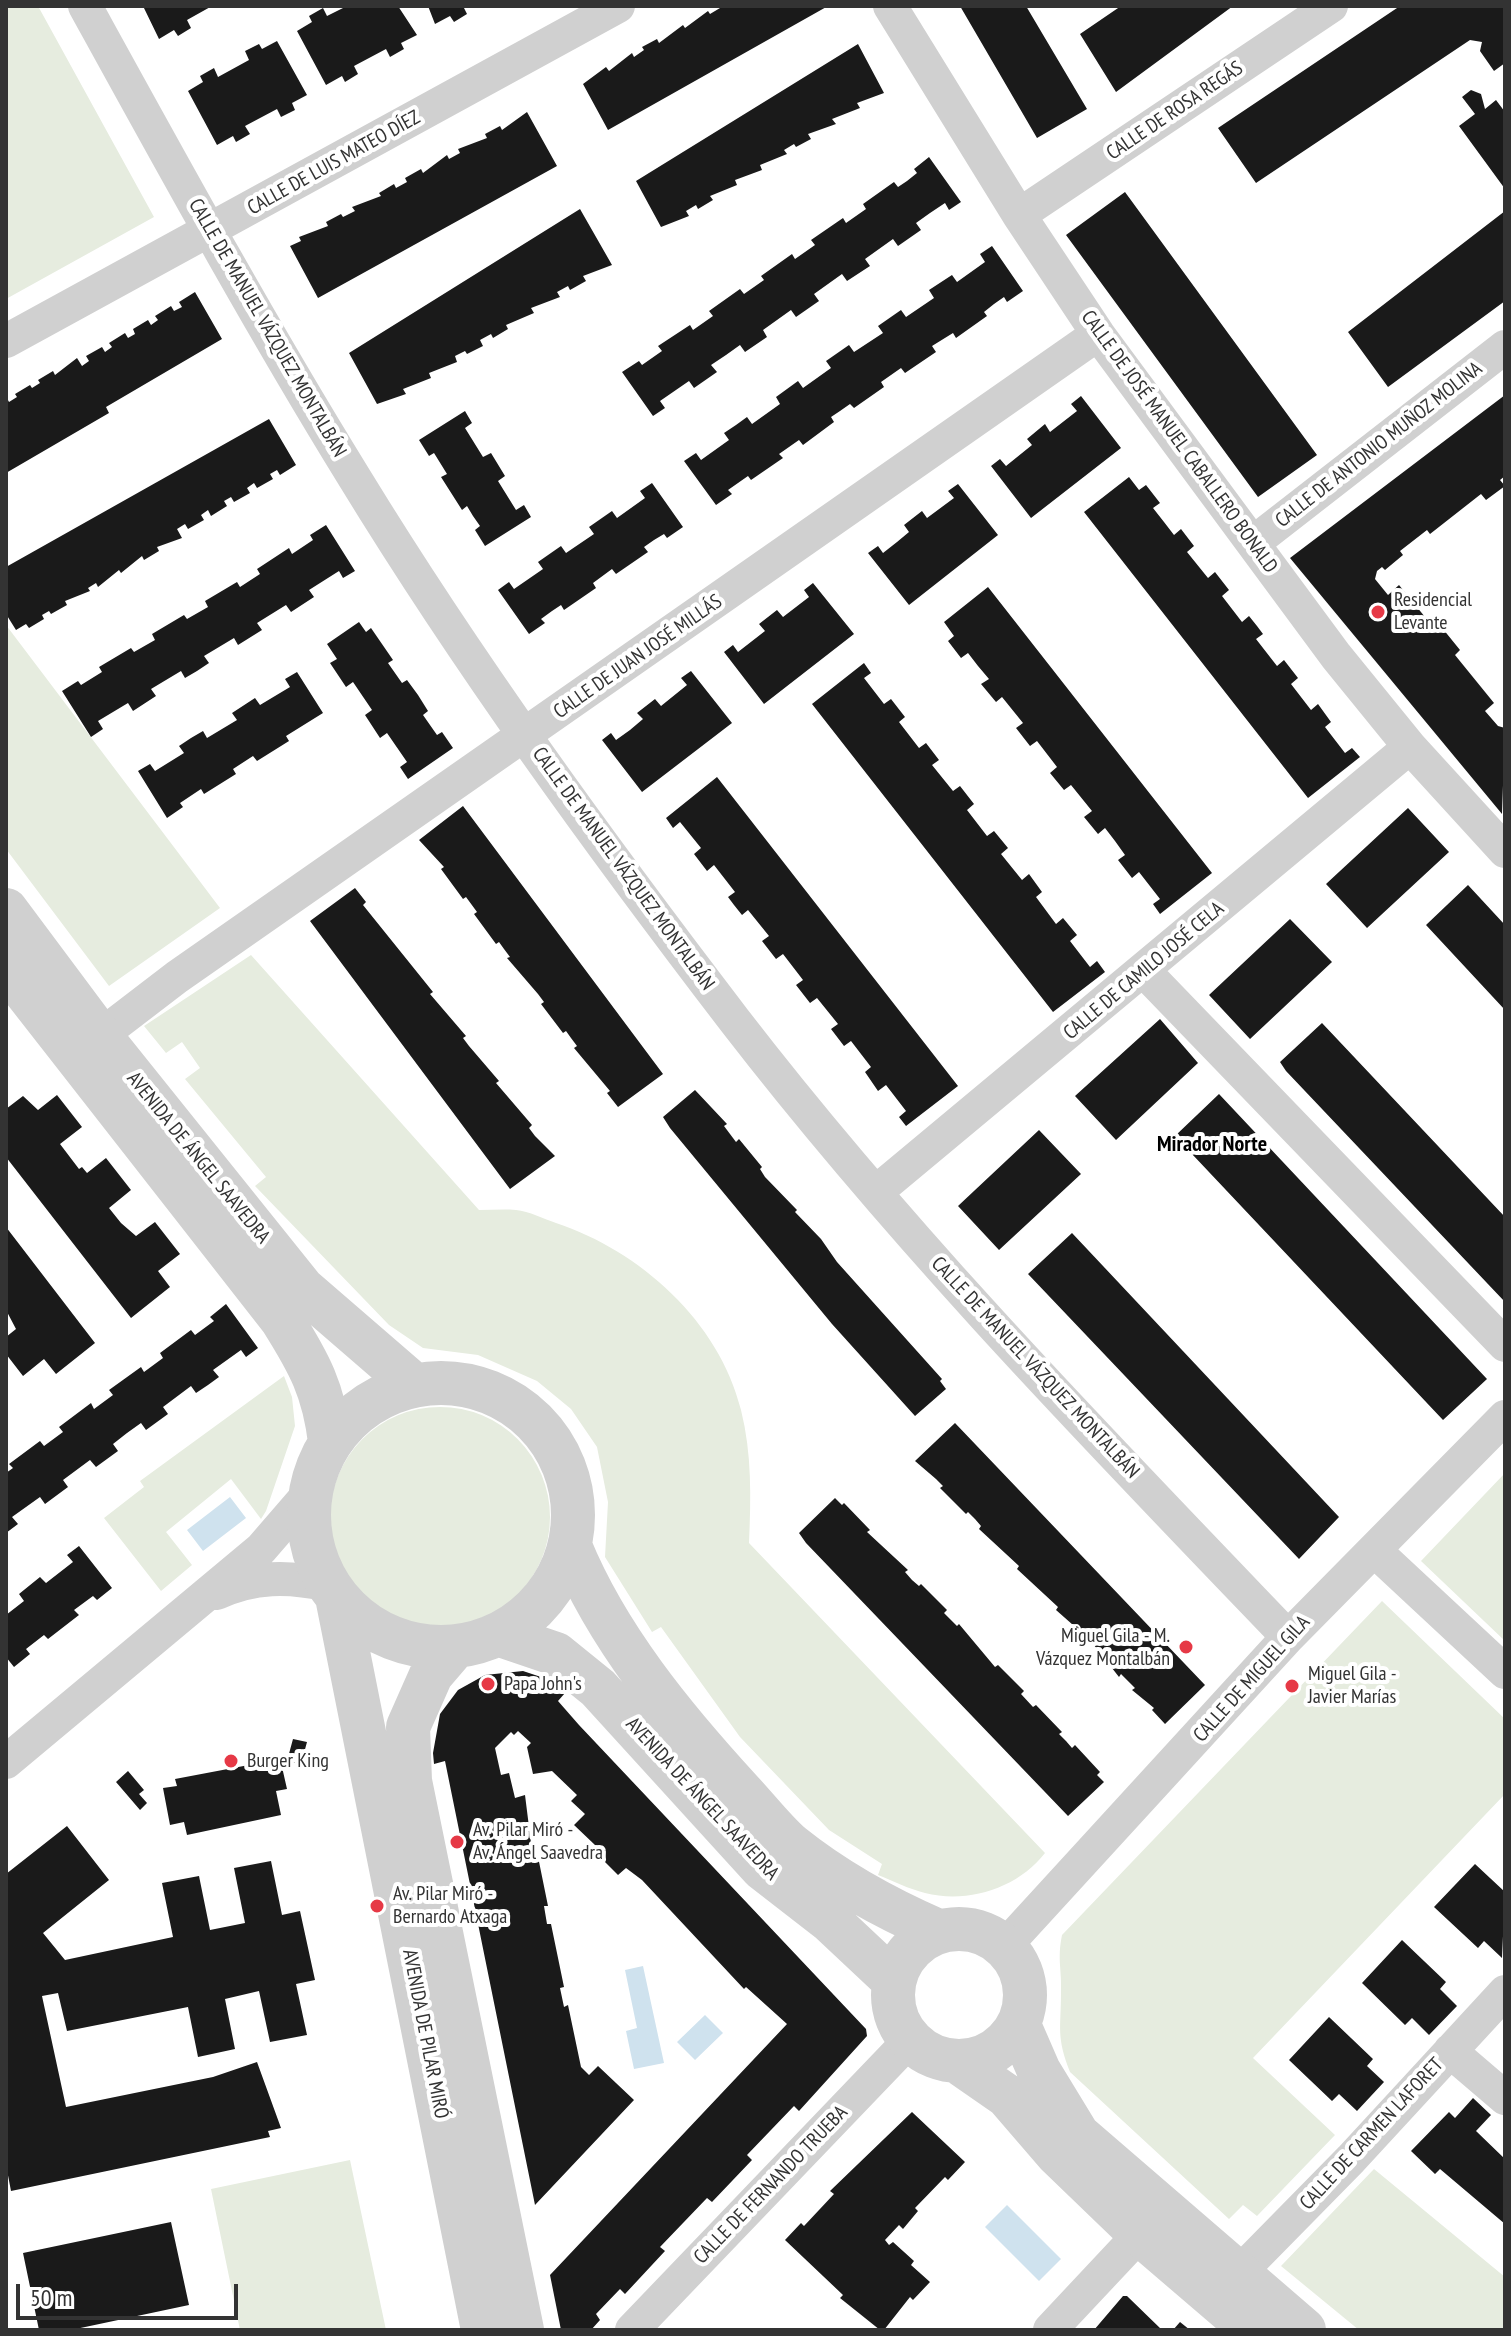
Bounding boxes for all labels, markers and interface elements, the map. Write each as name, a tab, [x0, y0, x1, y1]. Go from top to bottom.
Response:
street label: CALLE DE ROSA REGÁS	[1102, 57, 1248, 165]
street label: CALLE DE LUIS MATEO DÍEZ	[244, 106, 424, 220]
street label: CALLE DE MANUEL VÁZQUEZ MONTALBÁN	[183, 195, 351, 461]
street label: CALLE DE JOSÉ MANUEL CABALLERO BONALD	[1076, 306, 1282, 578]
street label: CALLE DE ANTONIO MUÑOZ MOLINA	[1271, 357, 1487, 533]
place label: Residencial Levante	[1394, 588, 1472, 635]
street label: CALLE DE JUAN JOSÉ MILLÁS	[549, 590, 727, 724]
marker: Residencial Levante	[1369, 603, 1387, 621]
street label: CALLE DE MANUEL VÁZQUEZ MONTALBÁN	[527, 743, 719, 995]
street label: CALLE DE CAMILO JOSÉ CELA	[1059, 897, 1229, 1045]
street label: AVENIDA DE ÁNGEL SAAVEDRA	[121, 1067, 275, 1249]
district label: Mirador Norte	[1157, 1132, 1267, 1158]
street label: CALLE DE MANUEL VÁZQUEZ MONTALBÁN	[926, 1252, 1144, 1484]
street label: CALLE DE MIGUEL GILA	[1189, 1611, 1315, 1747]
place label: Miguel Gila - M. Vázquez Montalbán	[1036, 1624, 1170, 1671]
marker: Miguel Gila - M. Vázquez Montalbán	[1177, 1638, 1195, 1656]
place label: Miguel Gila - Javier Marías	[1308, 1662, 1396, 1709]
place label: Papa John's	[504, 1672, 582, 1696]
marker: Papa John's	[479, 1675, 497, 1693]
marker: Miguel Gila - Javier Marías	[1283, 1677, 1301, 1695]
street label: AVENIDA DE ÁNGEL SAAVEDRA	[620, 1713, 784, 1885]
place label: Burger King	[247, 1749, 329, 1773]
marker: Burger King	[222, 1752, 240, 1770]
place label: Av. Pilar Miró - Av. Ángel Saavedra	[473, 1818, 603, 1865]
marker: Av. Pilar Miró - Av. Ángel Saavedra	[448, 1833, 466, 1851]
place label: Av. Pilar Miró - Bernardo Atxaga	[393, 1882, 507, 1929]
marker: Av. Pilar Miró - Bernardo Atxaga	[368, 1897, 386, 1915]
street label: AVENIDA DE PILAR MIRÓ	[397, 1947, 453, 2121]
street label: CALLE DE CARMEN LAFORET	[1295, 2053, 1449, 2215]
street label: CALLE DE FERNANDO TRUEBA	[689, 2101, 853, 2269]
scale bar	[20, 2268, 242, 2318]
text: 50 m	[30, 2282, 72, 2313]

